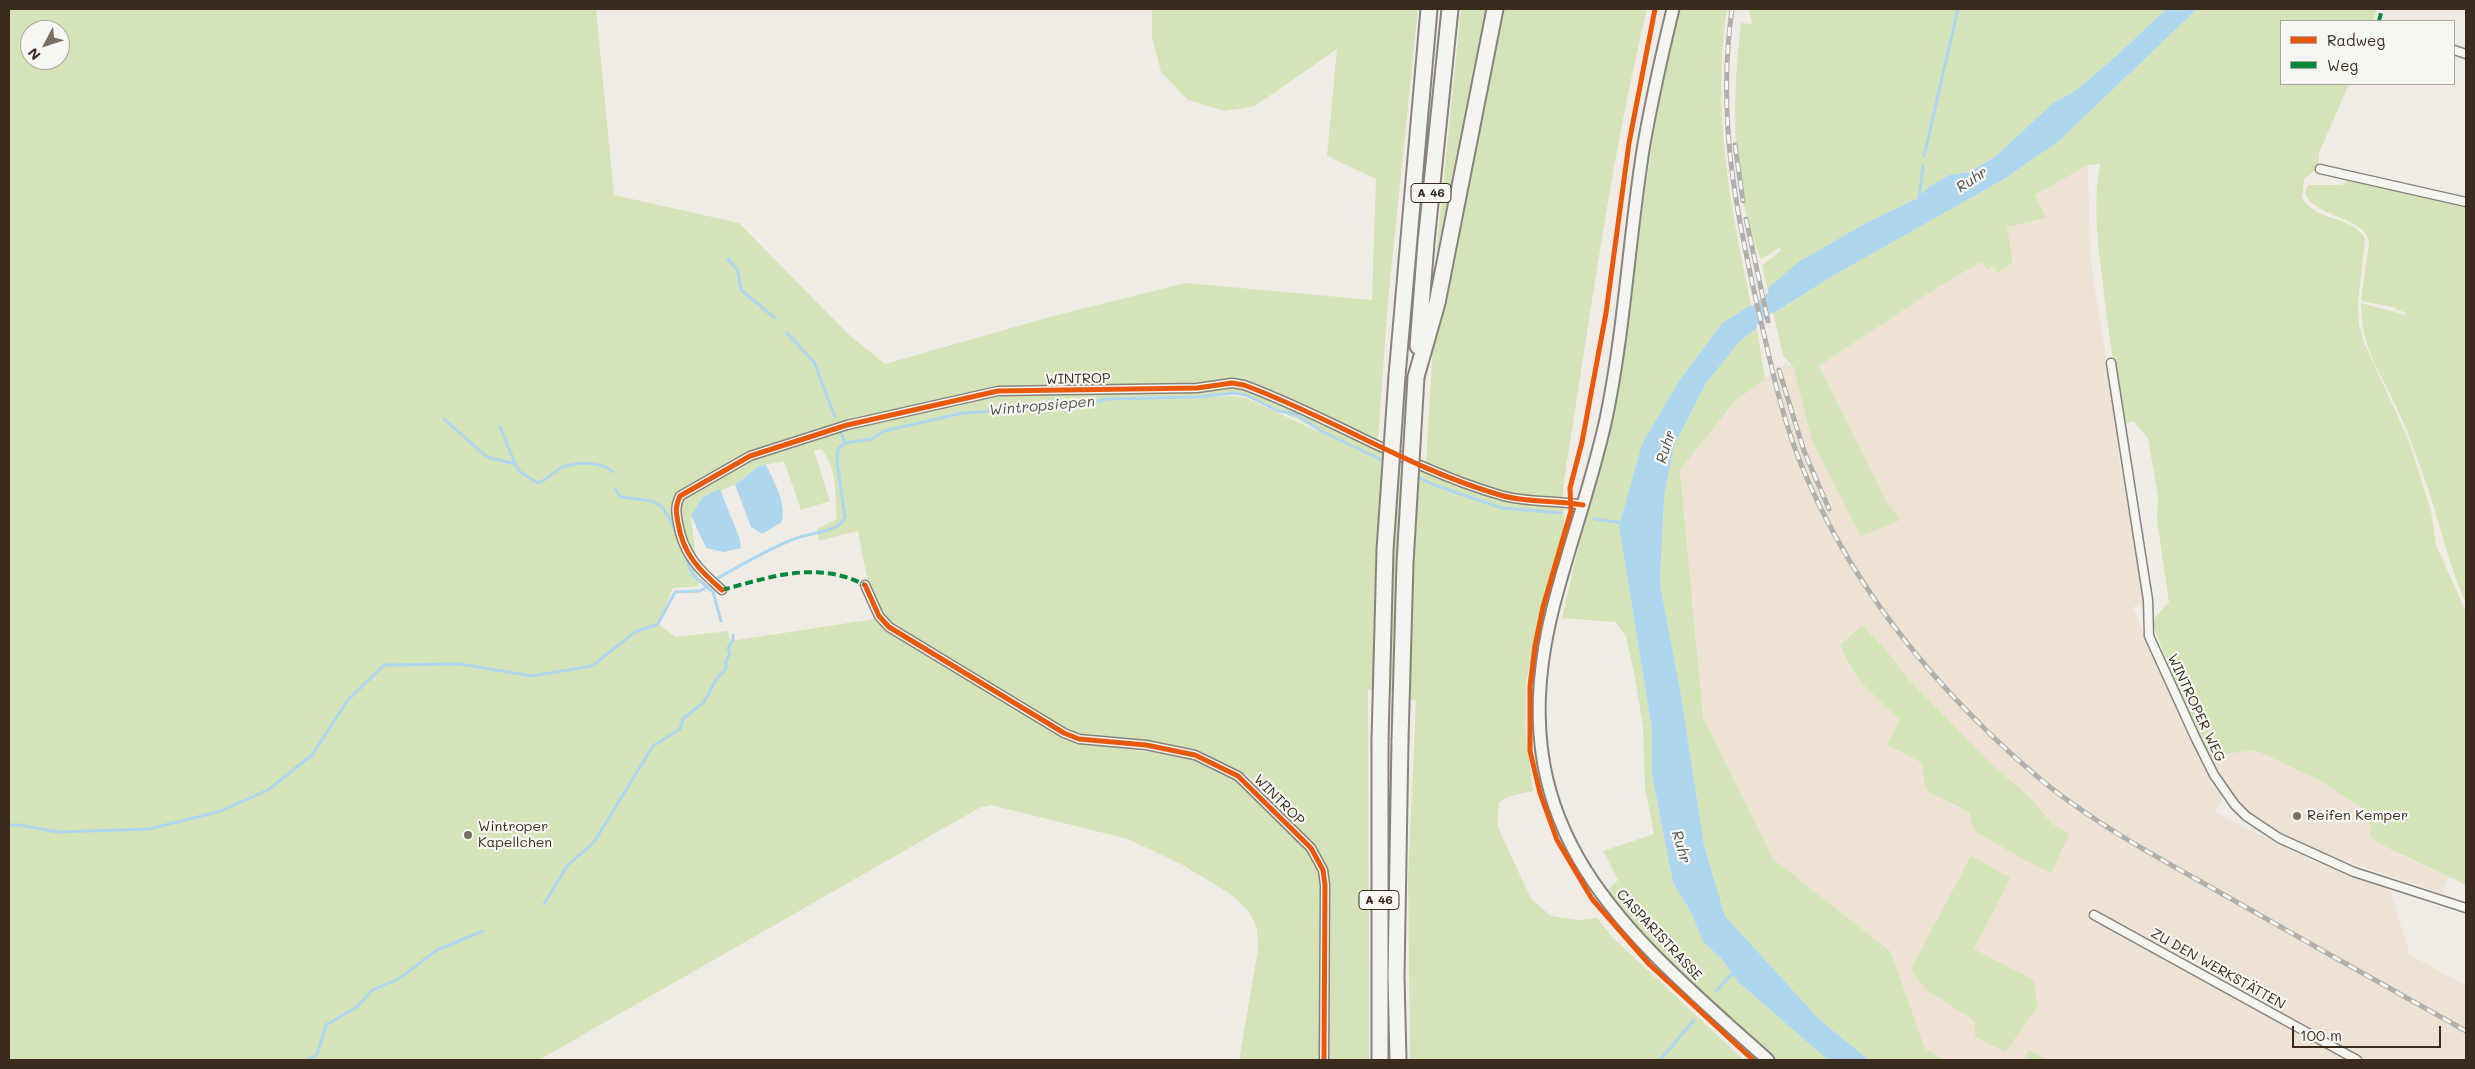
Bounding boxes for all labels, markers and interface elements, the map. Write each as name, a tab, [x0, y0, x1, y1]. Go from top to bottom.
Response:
north arrow	[20, 20, 70, 70]
legend	[2280, 20, 2455, 85]
text: Radweg	[2327, 30, 2385, 50]
text: N	[23, 44, 45, 65]
text: Weg	[2327, 55, 2358, 75]
water label: Ruhr	[1953, 163, 1991, 197]
road number: A 46	[1411, 184, 1451, 202]
street label: WINTROP	[1045, 370, 1111, 388]
water label: Wintropsiepen	[988, 392, 1096, 420]
water label: Ruhr	[1652, 428, 1680, 466]
street label: WINTROPER WEG	[2164, 651, 2228, 765]
street label: WINTROP	[1250, 771, 1308, 829]
place label: Reifen Kemper	[2307, 808, 2408, 824]
marker: Reifen Kemper	[2291, 810, 2303, 822]
place label: Wintroper Kapellchen	[478, 819, 552, 852]
water label: Ruhr	[1667, 828, 1695, 866]
marker: Wintroper Kapellchen	[462, 829, 474, 841]
street label: CASPARISTRASSE	[1613, 886, 1705, 984]
road number: A 46	[1359, 890, 1399, 910]
street label: ZU DEN WERKSTÄTTEN	[2148, 925, 2288, 1013]
scale bar	[2295, 1016, 2444, 1048]
text: 100 m	[2300, 1025, 2342, 1045]

